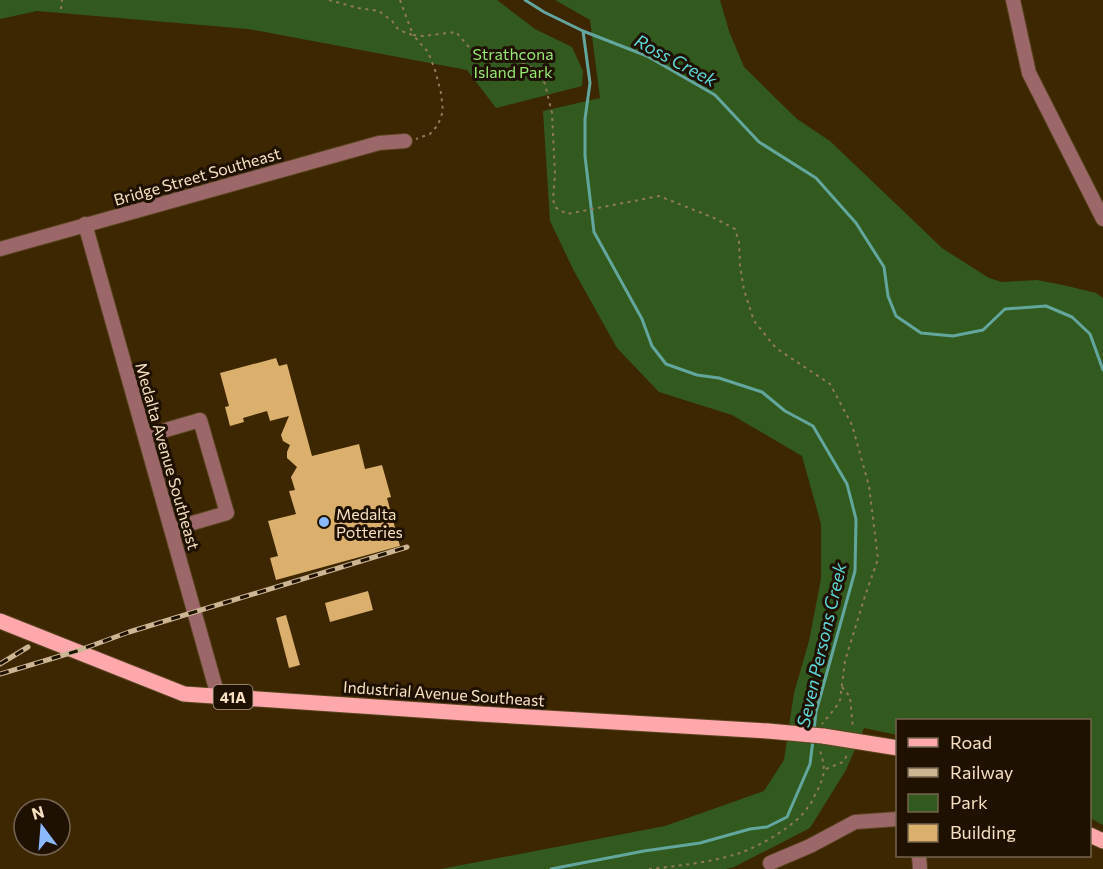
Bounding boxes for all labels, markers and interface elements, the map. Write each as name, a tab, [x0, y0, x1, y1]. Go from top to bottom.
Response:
water label: Ross Creek	[631, 29, 722, 91]
park label: Strathcona Island Park	[472, 44, 554, 81]
street label: Bridge Street Southeast	[111, 143, 283, 209]
street label: Medalta Avenue Southeast	[132, 360, 204, 552]
place label: Medalta Potteries	[336, 504, 403, 541]
marker: Medalta Potteries	[317, 515, 331, 529]
water label: Seven Persons Creek	[791, 559, 851, 729]
street label: Industrial Avenue Southeast	[342, 676, 546, 710]
road number: 41A	[214, 685, 252, 709]
legend	[896, 719, 1091, 857]
text: Road	[950, 731, 992, 753]
text: Railway	[950, 761, 1013, 783]
text: Park	[950, 791, 988, 813]
north arrow	[12, 797, 72, 857]
text: N	[29, 801, 46, 823]
text: Building	[950, 821, 1016, 843]

